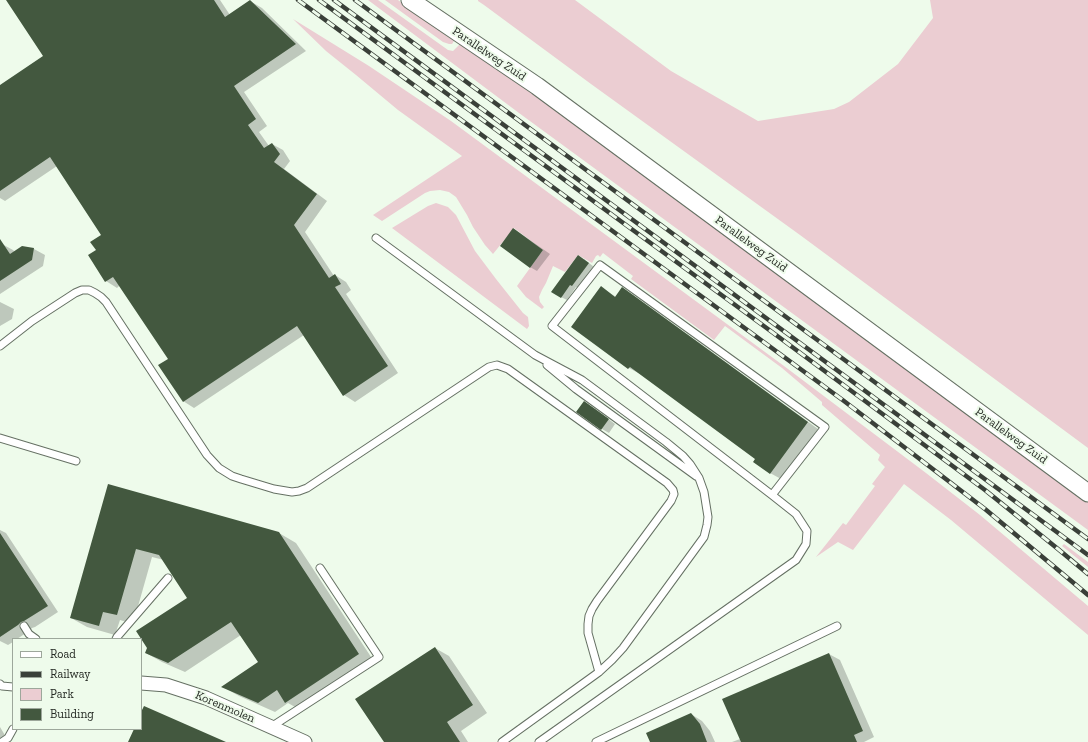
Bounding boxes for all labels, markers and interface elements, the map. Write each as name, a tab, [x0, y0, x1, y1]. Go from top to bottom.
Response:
street label: Parallelweg Zuid	[449, 24, 529, 84]
street label: Parallelweg Zuid	[712, 213, 790, 275]
street label: Parallelweg Zuid	[972, 405, 1050, 467]
legend	[12, 638, 142, 730]
text: Road	[50, 647, 76, 661]
text: Railway	[50, 667, 91, 681]
text: Park	[50, 687, 74, 701]
street label: Korenmolen	[193, 688, 257, 726]
text: Building	[50, 707, 94, 721]

